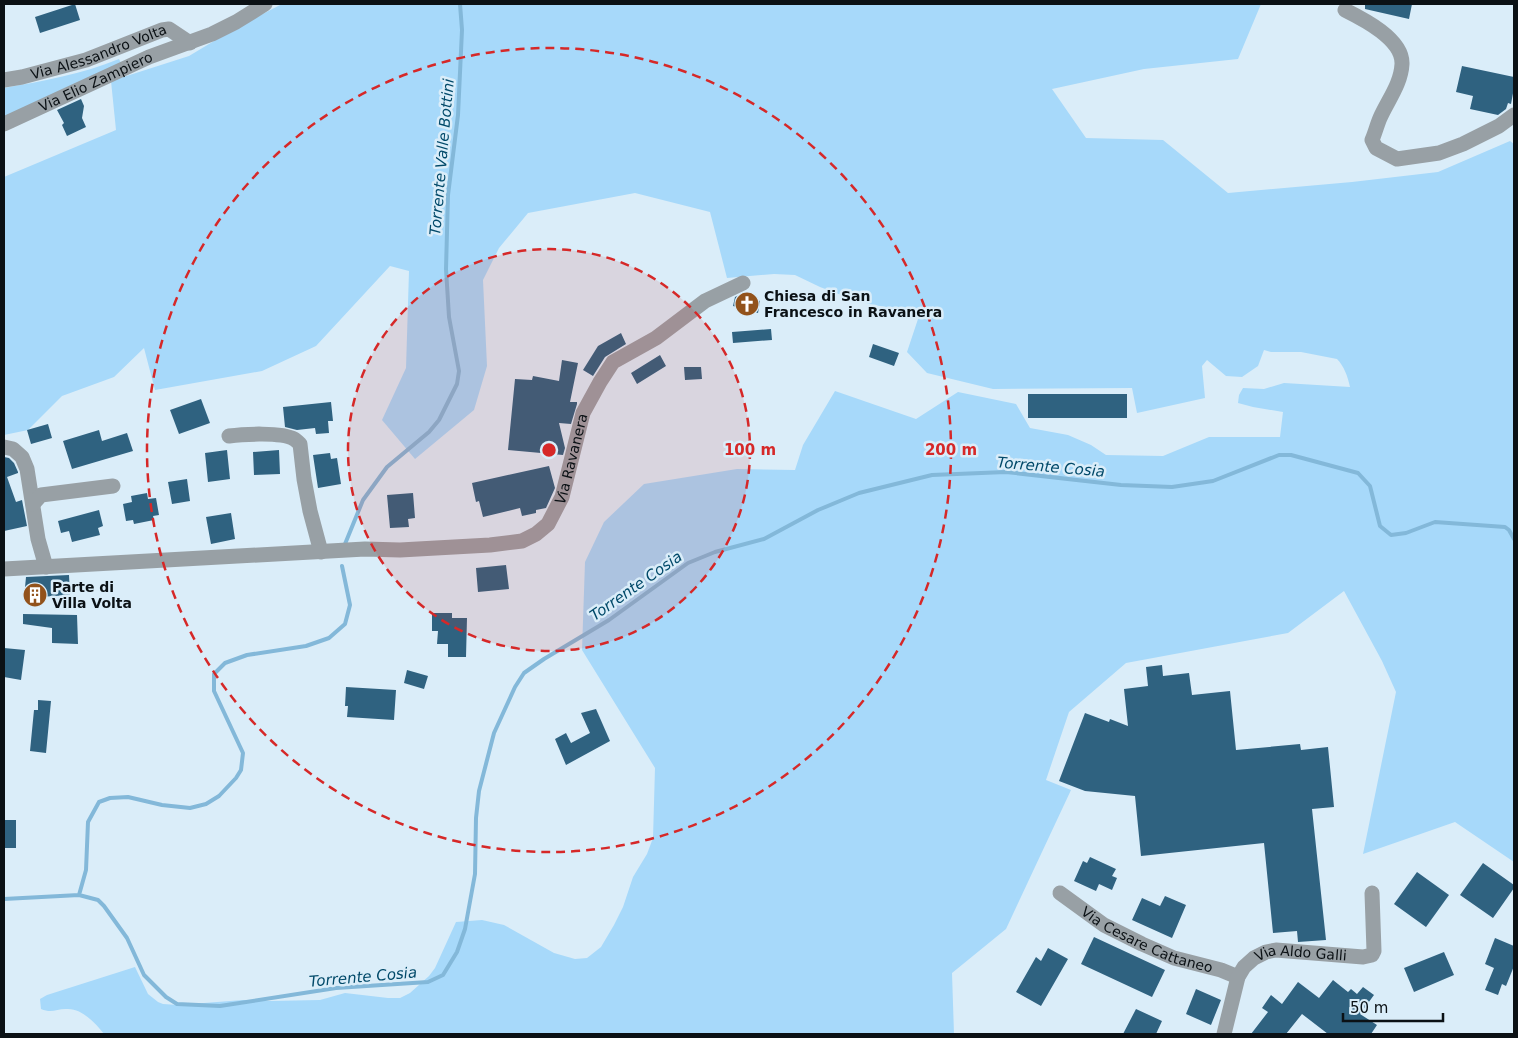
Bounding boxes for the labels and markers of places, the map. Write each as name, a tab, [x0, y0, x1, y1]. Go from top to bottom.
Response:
place label: Chiesa di San Francesco in Ravanera	[764, 288, 942, 320]
church icon: Chiesa di San Francesco in Ravanera	[734, 291, 760, 317]
centre of rings	[540, 441, 558, 459]
place label: Parte di Villa Volta	[52, 579, 132, 611]
building icon: Parte di Villa Volta	[22, 582, 48, 608]

